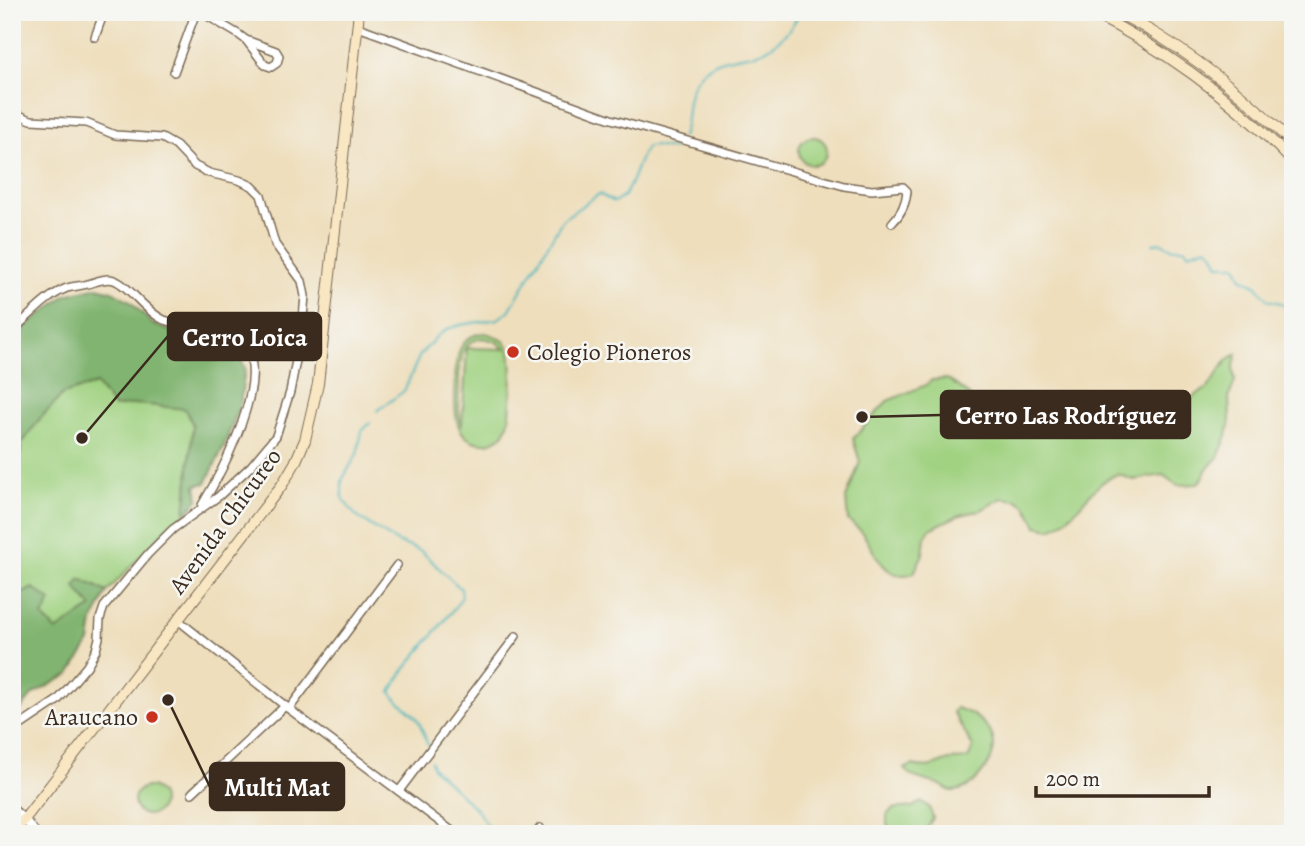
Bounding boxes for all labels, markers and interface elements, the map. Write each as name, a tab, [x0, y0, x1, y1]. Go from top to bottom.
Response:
callout: Cerro Loica	[168, 313, 321, 360]
text: Cerro Loica	[183, 320, 308, 355]
place label: Colegio Pioneros	[527, 336, 692, 368]
marker: Colegio Pioneros	[505, 344, 521, 360]
callout: Cerro Las Rodríguez	[941, 391, 1190, 438]
text: Cerro Las Rodríguez	[955, 398, 1177, 433]
street label: Avenida Chicureo	[161, 442, 289, 601]
place label: Araucano	[44, 701, 138, 733]
marker: Araucano	[144, 709, 160, 725]
scale bar	[1036, 755, 1209, 799]
callout: Multi Mat	[210, 763, 344, 810]
text: 200 m	[1046, 765, 1100, 793]
text: Multi Mat	[224, 770, 330, 805]

